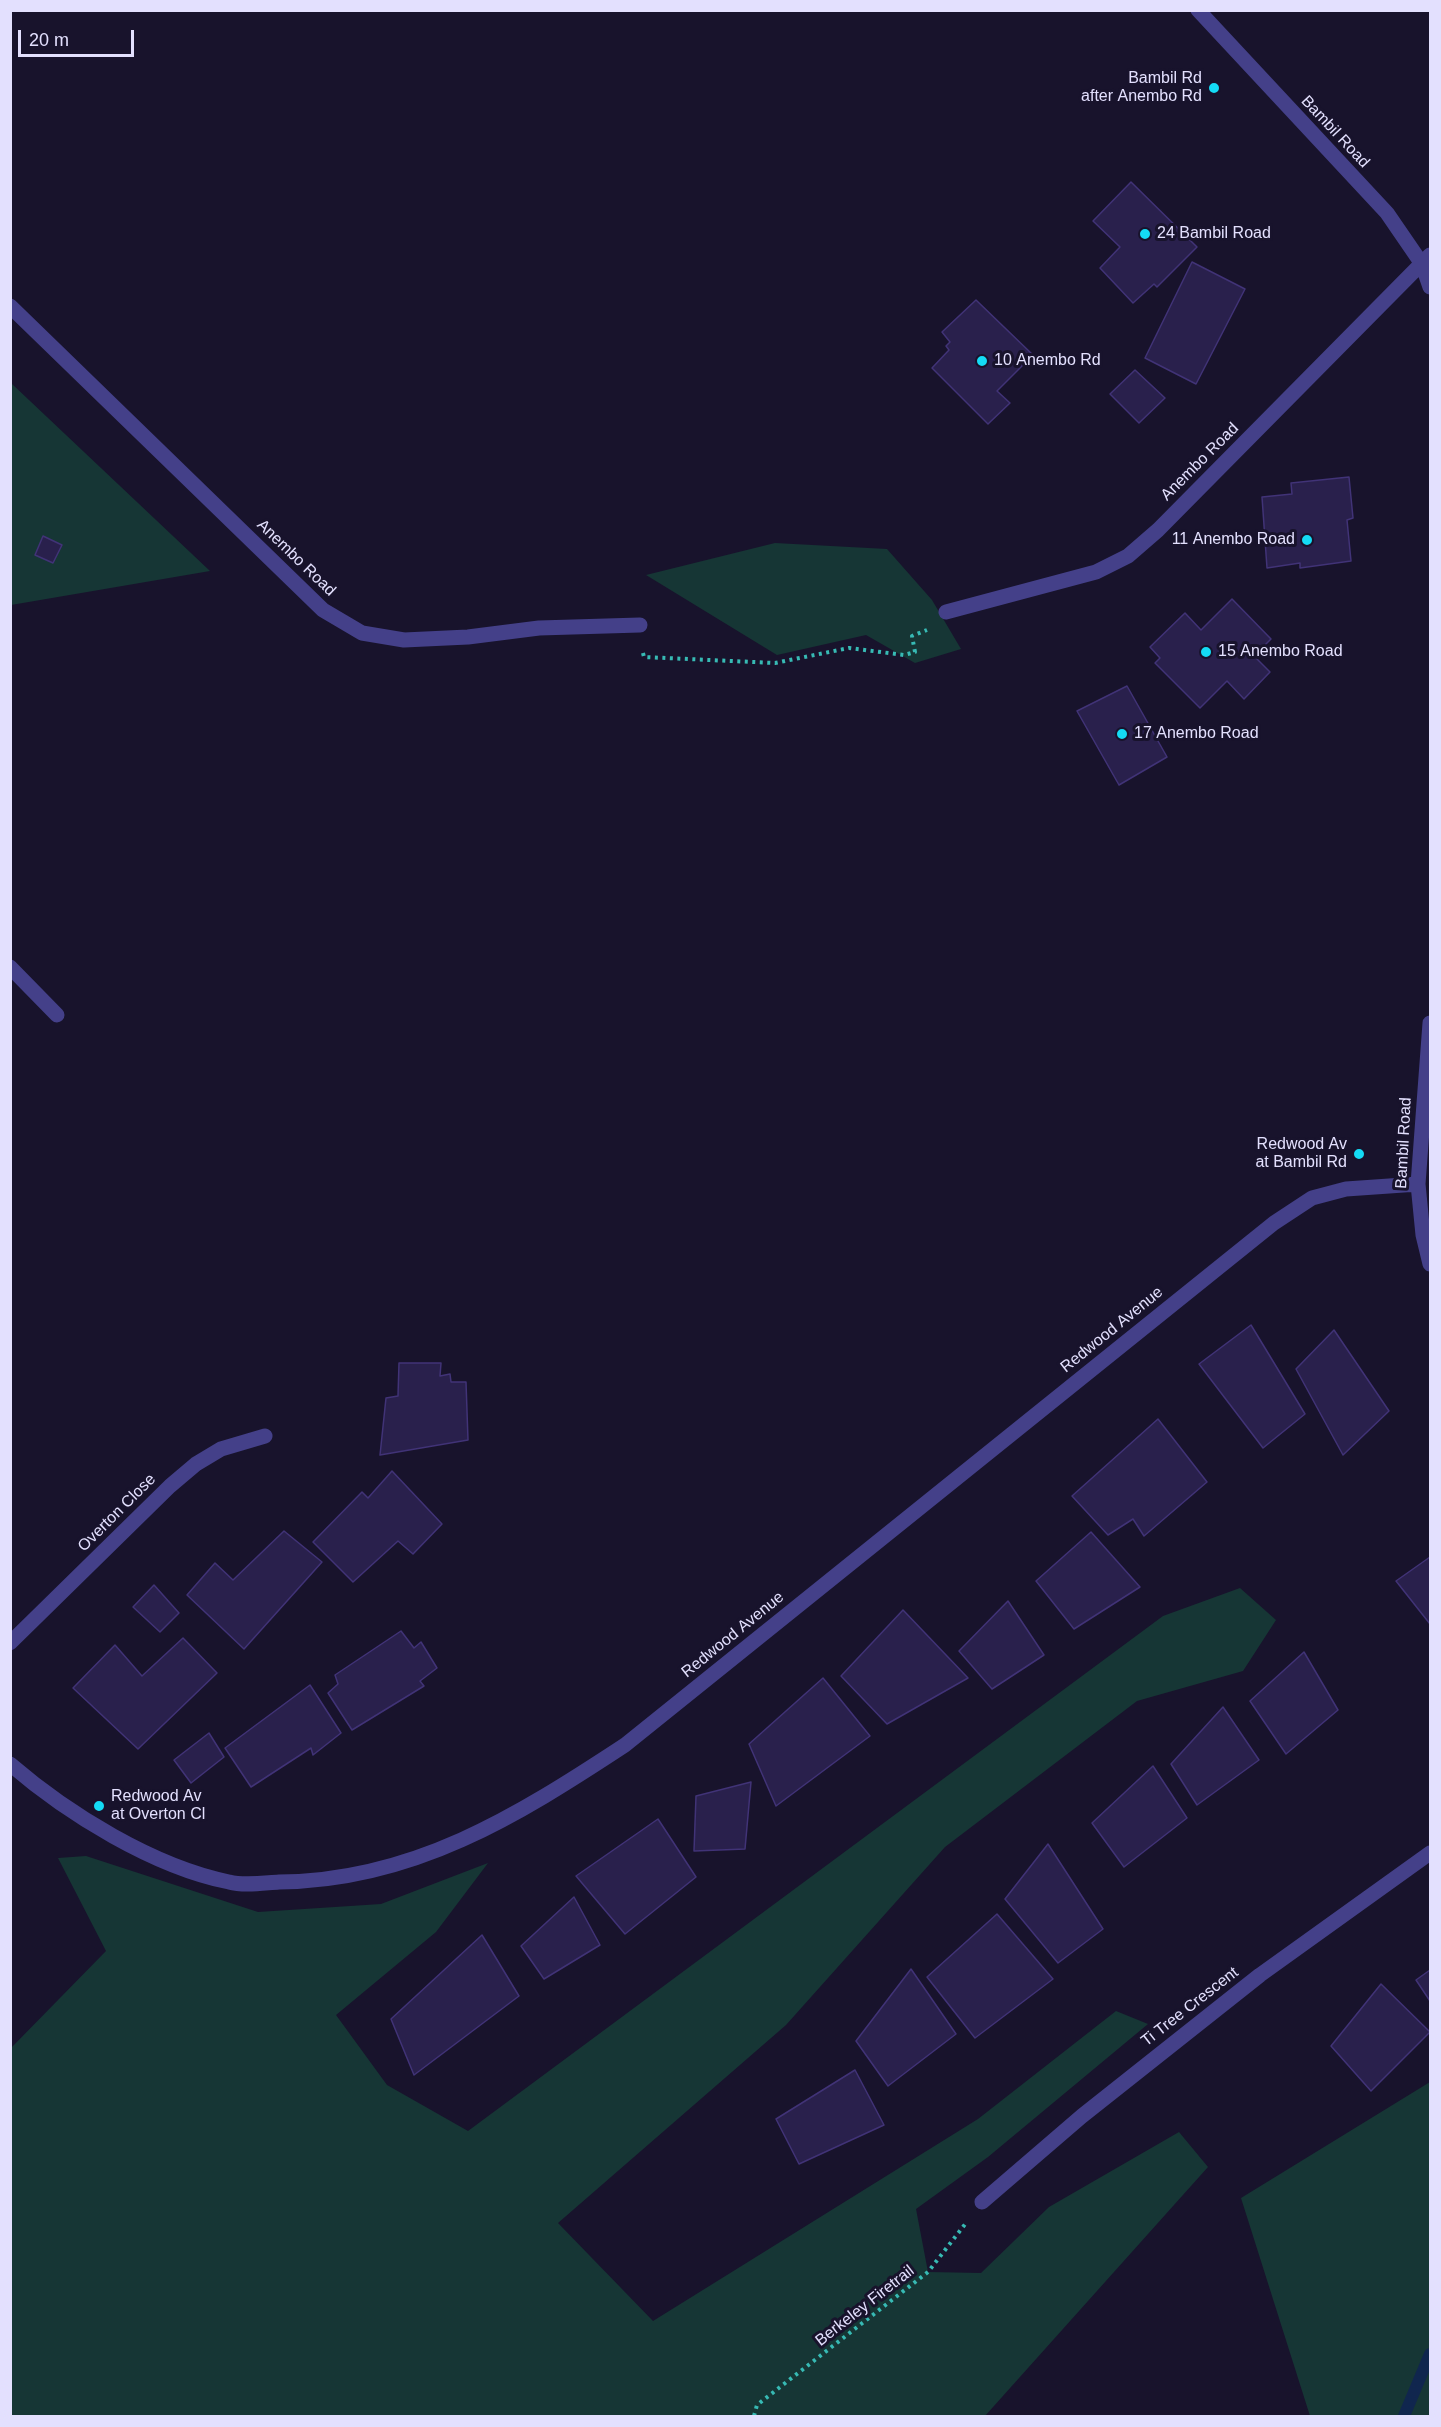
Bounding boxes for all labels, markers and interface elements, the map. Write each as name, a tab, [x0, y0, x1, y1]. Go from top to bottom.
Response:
scale bar	[21, 18, 136, 56]
text: 20 m	[29, 30, 69, 50]
place label: Bambil Rd after Anembo Rd	[1081, 69, 1202, 107]
marker: Bambil Rd after Anembo Rd	[1207, 81, 1221, 95]
street label: Bambil Road	[1297, 92, 1373, 172]
place label: 24 Bambil Road	[1157, 224, 1271, 244]
marker: 24 Bambil Road	[1138, 227, 1152, 241]
place label: 10 Anembo Rd	[994, 351, 1101, 371]
marker: 10 Anembo Rd	[975, 354, 989, 368]
street label: Anembo Road	[1157, 419, 1243, 505]
street label: Anembo Road	[253, 516, 339, 600]
place label: 11 Anembo Road	[1172, 530, 1295, 550]
marker: 11 Anembo Road	[1300, 533, 1314, 547]
place label: 15 Anembo Road	[1218, 642, 1343, 662]
marker: 15 Anembo Road	[1199, 645, 1213, 659]
place label: 17 Anembo Road	[1134, 724, 1259, 744]
marker: 17 Anembo Road	[1115, 727, 1129, 741]
street label: Bambil Road	[1392, 1097, 1416, 1189]
place label: Redwood Av at Bambil Rd	[1255, 1135, 1347, 1173]
marker: Redwood Av at Bambil Rd	[1352, 1147, 1366, 1161]
street label: Redwood Avenue	[1057, 1283, 1167, 1377]
street label: Overton Close	[74, 1470, 160, 1556]
street label: Redwood Avenue	[678, 1588, 788, 1682]
place label: Redwood Av at Overton Cl	[111, 1787, 205, 1825]
marker: Redwood Av at Overton Cl	[92, 1799, 106, 1813]
street label: Ti Tree Crescent	[1138, 1963, 1242, 2051]
street label: Berkeley Firetrail	[812, 2261, 918, 2351]

